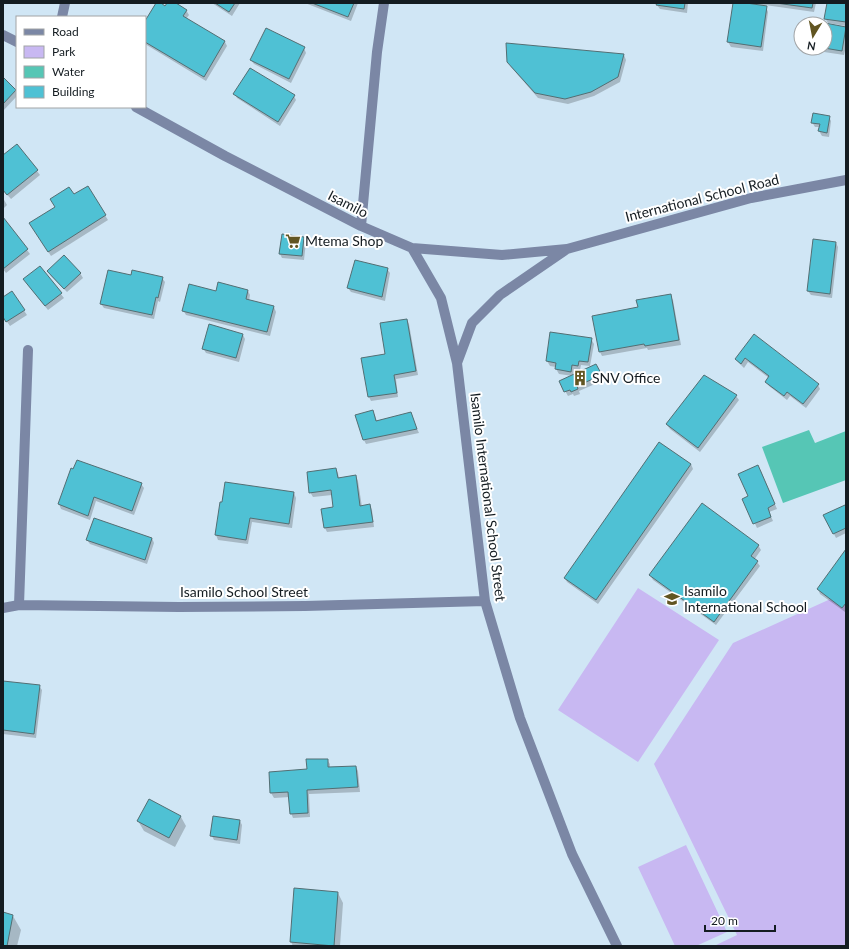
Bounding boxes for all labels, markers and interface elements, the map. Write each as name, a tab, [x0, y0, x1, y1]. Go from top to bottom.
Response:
legend	[16, 16, 146, 108]
north arrow	[793, 16, 833, 56]
text: Road	[52, 24, 79, 39]
text: N	[806, 39, 816, 53]
text: Park	[52, 44, 76, 59]
text: Water	[52, 64, 85, 79]
text: Building	[52, 84, 95, 99]
street label: International School Road	[623, 170, 780, 225]
street label: Isamilo	[325, 186, 371, 221]
supermarket icon: Mtema Shop	[284, 232, 302, 250]
place label: Mtema Shop	[305, 232, 383, 249]
building icon: SNV Office	[571, 369, 589, 387]
place label: SNV Office	[592, 369, 660, 386]
street label: Isamilo International School Street	[467, 392, 510, 602]
place label: Isamilo International School	[684, 582, 807, 615]
street label: Isamilo School Street	[180, 583, 308, 600]
school or university icon: Isamilo International School	[663, 590, 681, 608]
scale bar	[705, 907, 775, 933]
text: 20 m	[711, 913, 738, 928]

